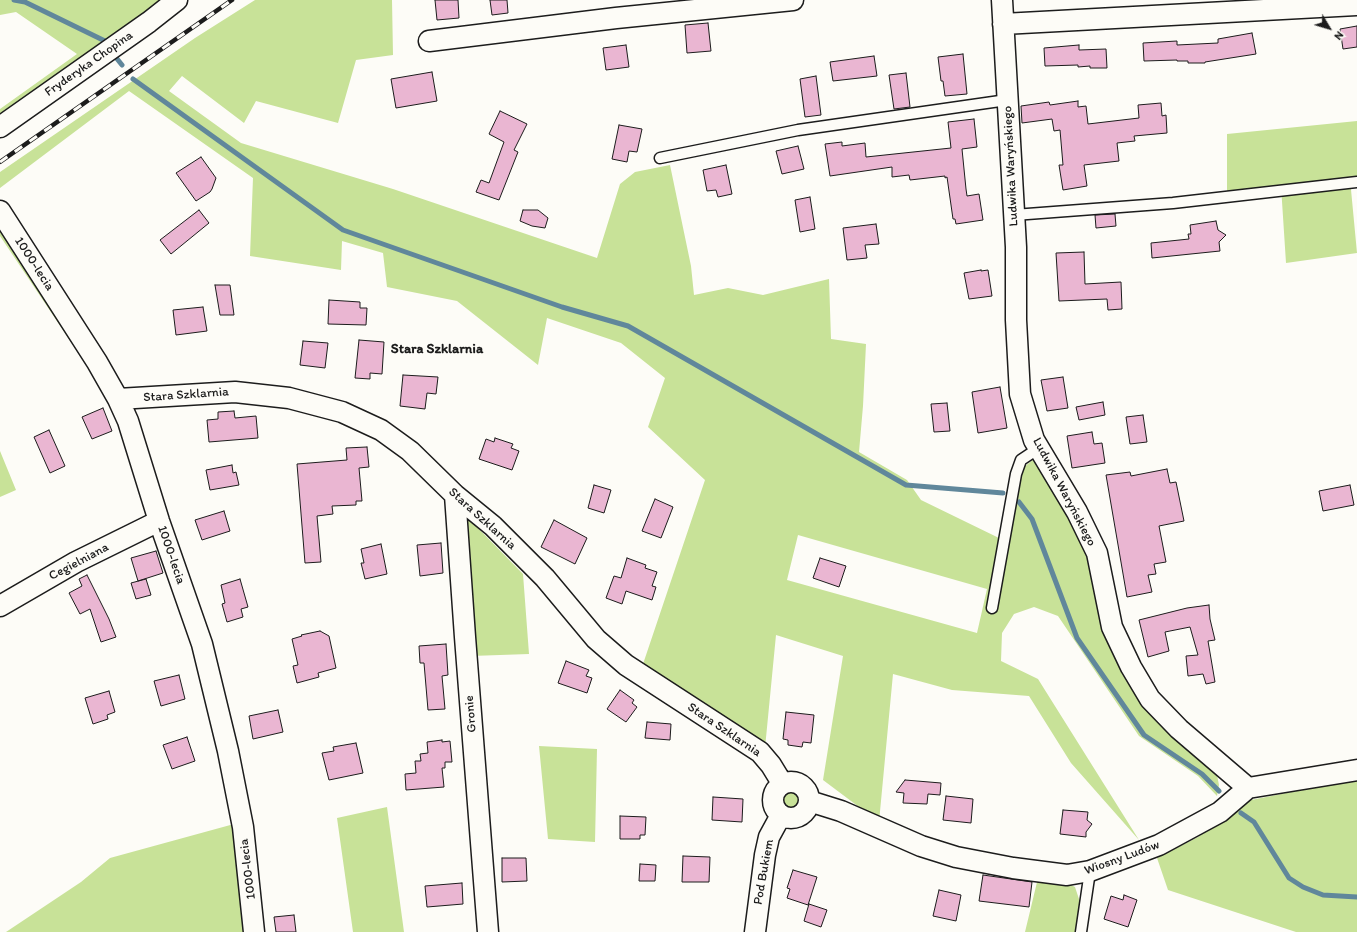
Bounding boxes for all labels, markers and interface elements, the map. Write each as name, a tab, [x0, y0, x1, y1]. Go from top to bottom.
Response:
north arrow	[1309, 8, 1349, 48]
street label: Fryderyka Chopina	[42, 28, 136, 100]
text: N	[1331, 29, 1346, 43]
street label: Ludwika Waryńskiego	[1000, 105, 1022, 227]
street label: 1000-lecia	[11, 234, 57, 294]
district label: Stara Szklarnia	[391, 341, 483, 357]
street label: Stara Szklarnia	[143, 384, 229, 406]
street label: Ludwika Waryńskiego	[1029, 435, 1099, 549]
street label: Stara Szklarnia	[445, 485, 519, 553]
street label: 1000-lecia	[154, 524, 188, 586]
street label: Cegielniana	[46, 540, 112, 584]
street label: Gronie	[462, 695, 480, 733]
street label: Stara Szklarnia	[684, 700, 764, 760]
street label: Wiosny Ludów	[1082, 837, 1162, 879]
street label: 1000-lecia	[237, 838, 259, 900]
street label: Pod Bukiem	[751, 838, 777, 906]

